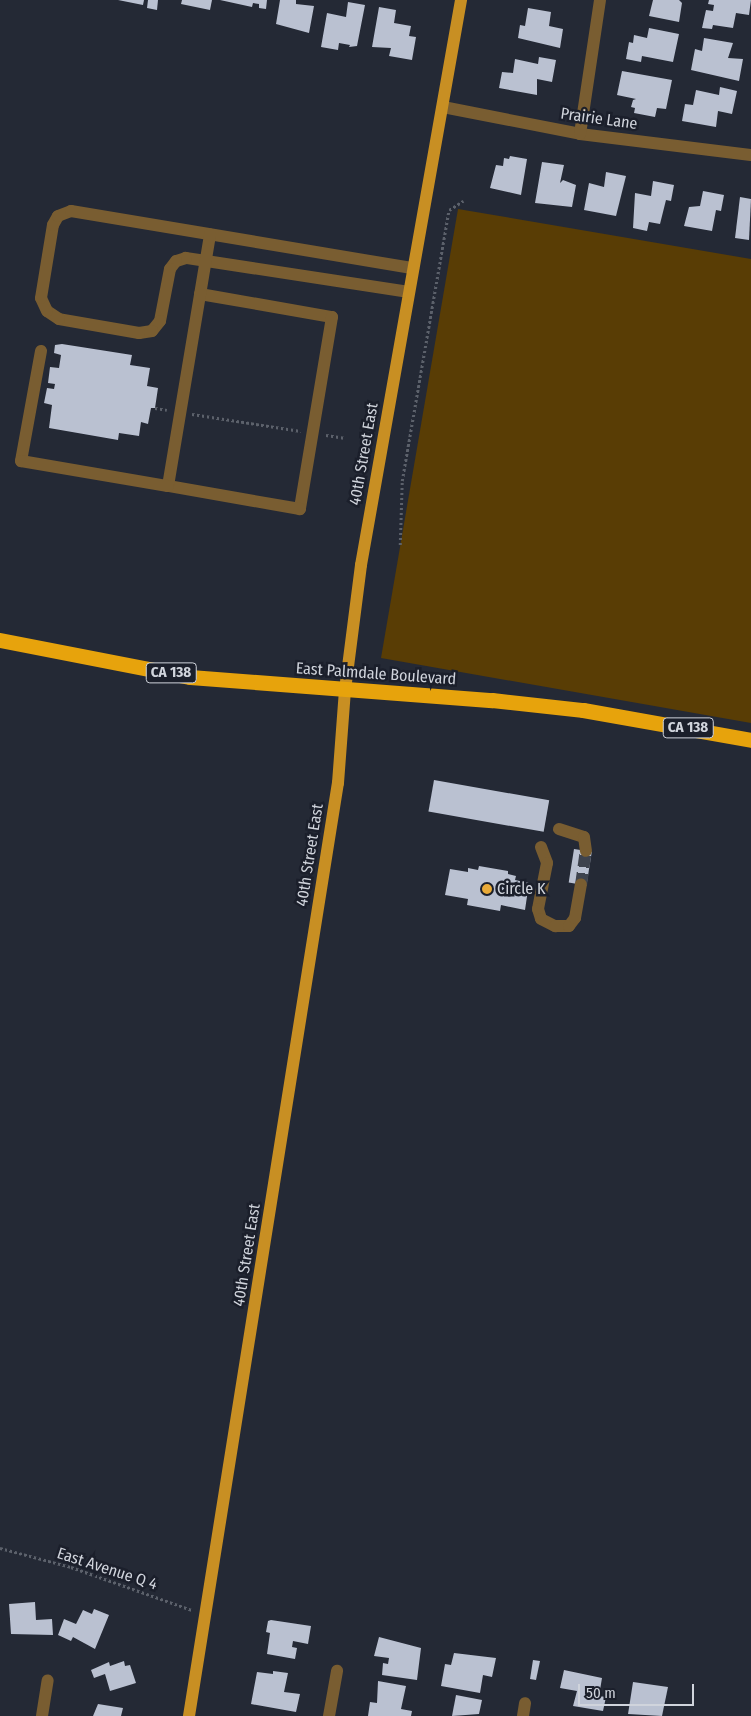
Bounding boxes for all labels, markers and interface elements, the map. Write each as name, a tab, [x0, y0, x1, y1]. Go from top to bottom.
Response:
street label: Prairie Lane	[559, 104, 639, 134]
street label: 40th Street East	[346, 401, 382, 507]
street label: East Palmdale Boulevard	[295, 659, 457, 689]
road number: CA 138	[145, 660, 197, 686]
road number: CA 138	[662, 716, 714, 740]
street label: 40th Street East	[292, 802, 328, 908]
place label: Circle K	[497, 879, 545, 899]
marker: Circle K	[481, 883, 493, 895]
street label: 40th Street East	[229, 1202, 265, 1308]
street label: East Avenue Q 4	[54, 1544, 160, 1594]
scale bar	[581, 1674, 697, 1706]
text: 50 m	[586, 1684, 616, 1702]

